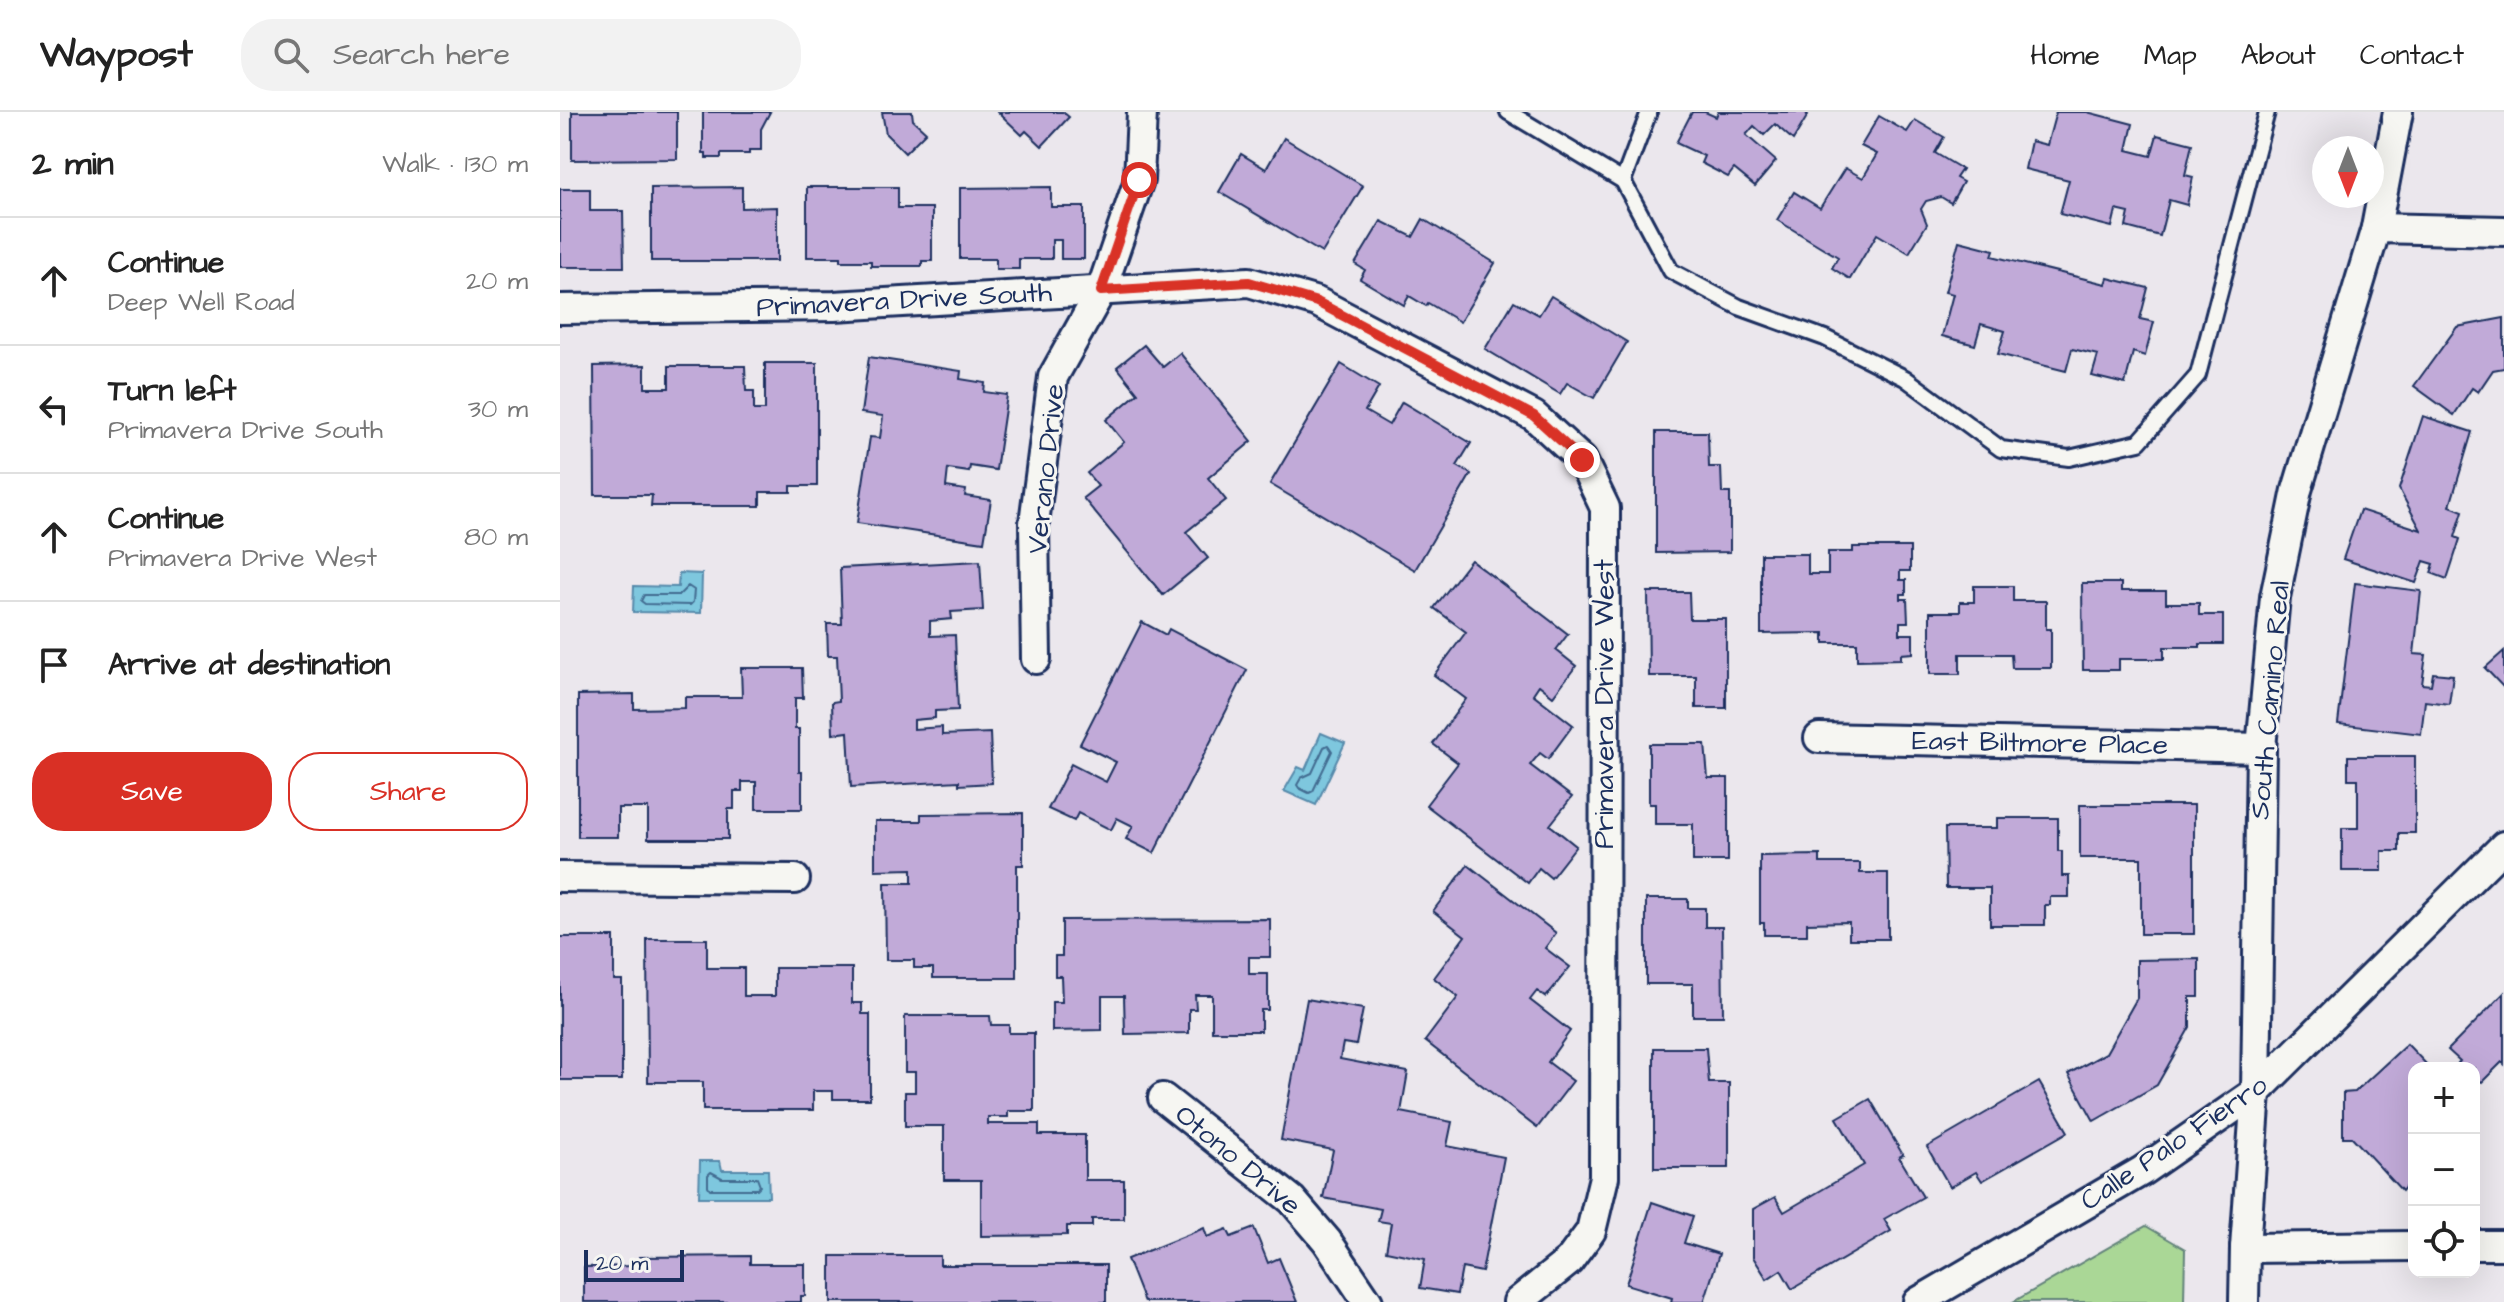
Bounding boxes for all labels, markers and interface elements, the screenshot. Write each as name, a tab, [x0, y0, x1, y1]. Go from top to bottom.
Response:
search box	[241, 19, 801, 91]
text: Waypost	[40, 29, 193, 81]
icon: search	[269, 33, 313, 77]
text: Search here	[333, 34, 510, 76]
text: Home	[2030, 36, 2100, 75]
text: Map	[2144, 36, 2197, 75]
text: About	[2241, 36, 2316, 75]
text: Contact	[2360, 36, 2464, 75]
north arrow	[2312, 136, 2384, 208]
text: 2 min	[32, 140, 114, 188]
text: Walk · 130 m	[382, 146, 528, 182]
route start	[1121, 162, 1157, 198]
text: Continue	[108, 242, 224, 284]
icon: ahead	[32, 259, 76, 303]
text: 20 m	[466, 263, 528, 299]
street label: Primavera Drive South	[755, 273, 1053, 327]
text: Deep Well Road	[108, 284, 295, 320]
text: Turn left	[108, 370, 236, 412]
street label: Verano Drive	[1018, 382, 1074, 556]
icon: left	[32, 387, 76, 431]
text: 30 m	[468, 391, 528, 427]
text: Primavera Drive South	[108, 412, 383, 448]
route end	[1564, 442, 1600, 478]
text: Continue	[108, 498, 224, 540]
icon: ahead	[32, 515, 76, 559]
text: 80 m	[464, 519, 528, 555]
text: Primavera Drive West	[108, 540, 377, 576]
street label: Primavera Drive West	[1585, 558, 1624, 849]
street label: South Camino Real	[2240, 579, 2300, 821]
icon: arrive	[32, 643, 76, 687]
text: Arrive at destination	[108, 644, 390, 686]
street label: East Biltmore Place	[1912, 721, 2168, 765]
button: Save	[32, 752, 272, 831]
button: Share	[288, 752, 528, 831]
map controls	[2408, 1062, 2480, 1278]
button: +	[2408, 1062, 2480, 1134]
street label: Calle Palo Fierro	[2073, 1066, 2276, 1220]
street label: Otono Drive	[1166, 1095, 1310, 1225]
button: −	[2408, 1134, 2480, 1206]
button: locate	[2408, 1206, 2480, 1278]
scale bar	[584, 1246, 684, 1282]
text: 20 m	[596, 1248, 648, 1279]

